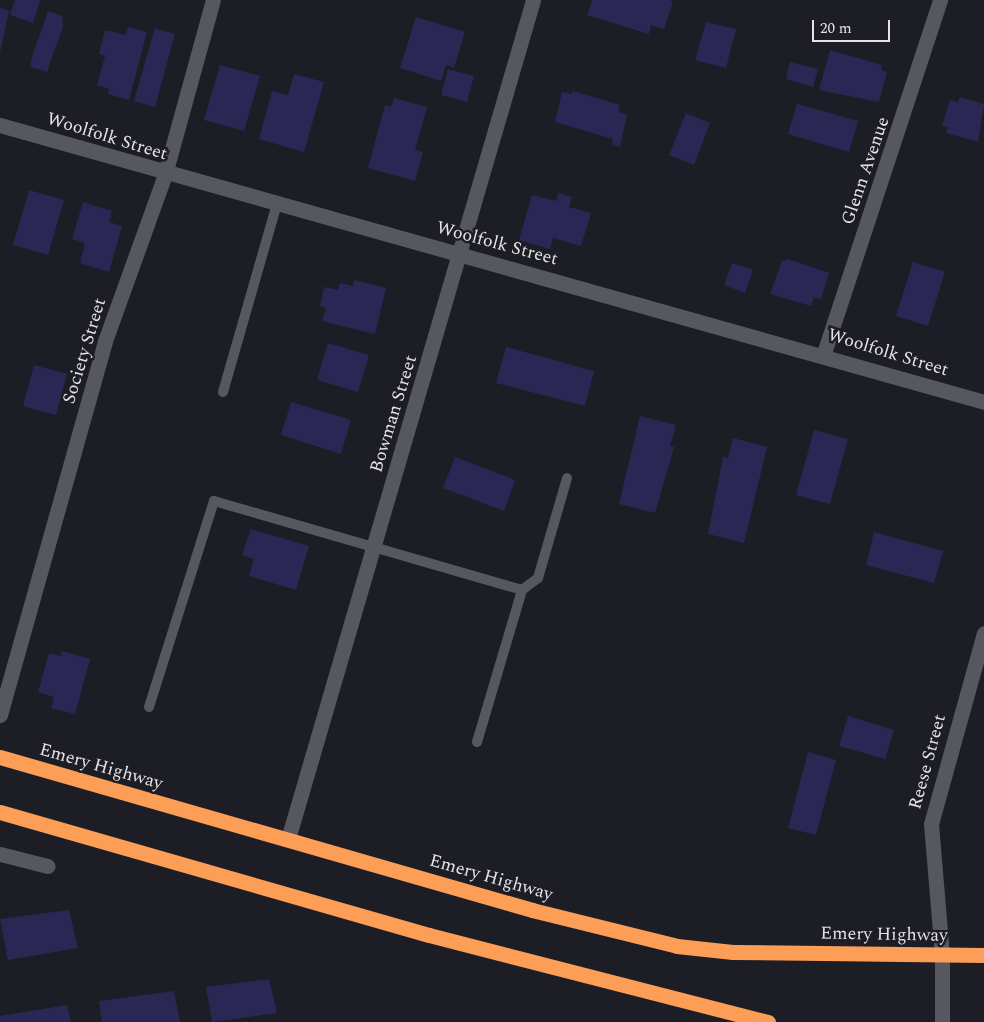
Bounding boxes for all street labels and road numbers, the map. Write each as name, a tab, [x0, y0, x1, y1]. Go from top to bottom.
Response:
street label: Woolfolk Street	[44, 108, 170, 166]
street label: Glenn Avenue	[837, 114, 895, 228]
street label: Woolfolk Street	[434, 217, 560, 271]
street label: Society Street	[59, 296, 111, 406]
street label: Woolfolk Street	[825, 324, 951, 382]
street label: Bowman Street	[366, 353, 422, 475]
street label: Reese Street	[905, 712, 951, 812]
street label: Emery Highway	[37, 739, 165, 795]
street label: Emery Highway	[427, 850, 555, 906]
street label: Emery Highway	[820, 923, 948, 947]

